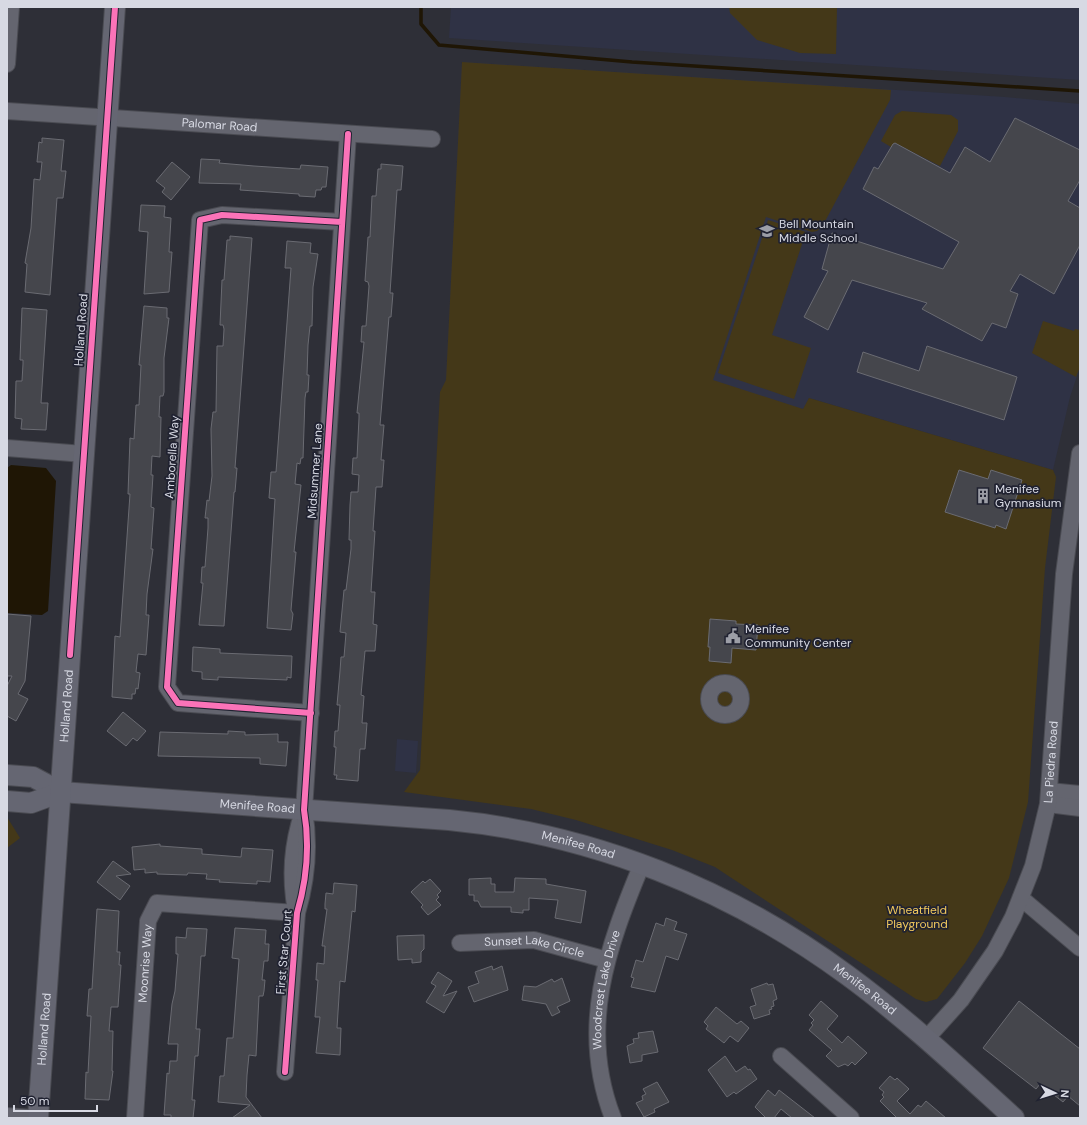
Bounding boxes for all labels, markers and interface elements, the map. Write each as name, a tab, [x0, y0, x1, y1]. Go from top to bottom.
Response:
street label: Palomar Road	[181, 115, 258, 135]
place label: Bell Mountain Middle School	[779, 216, 857, 246]
school or university icon: Bell Mountain Middle School	[758, 222, 776, 240]
street label: Holland Road	[70, 293, 92, 367]
street label: Amborella Way	[161, 414, 183, 499]
street label: Midsummer Lane	[304, 422, 326, 519]
place label: Menifee Gymnasium	[995, 481, 1061, 511]
building icon: Menifee Gymnasium	[974, 487, 992, 505]
place label: Menifee Community Center	[745, 621, 852, 651]
public building icon: Menifee Community Center	[724, 627, 742, 645]
street label: Holland Road	[56, 669, 77, 743]
street label: La Piedra Road	[1040, 721, 1062, 804]
street label: Menifee Road	[219, 795, 296, 817]
street label: Menifee Road	[540, 827, 617, 862]
park label: Wheatfield Playground	[886, 902, 948, 932]
street label: First Star Court	[272, 909, 296, 995]
street label: Moonrise Way	[135, 923, 156, 1003]
street label: Woodcrest Lake Drive	[589, 928, 624, 1050]
street label: Sunset Lake Circle	[484, 932, 586, 961]
street label: Menifee Road	[830, 960, 900, 1018]
street label: Holland Road	[34, 992, 55, 1066]
north arrow	[1035, 1073, 1075, 1113]
scale bar	[14, 1087, 97, 1113]
text: N	[1058, 1089, 1072, 1098]
text: 50 m	[20, 1093, 49, 1109]

